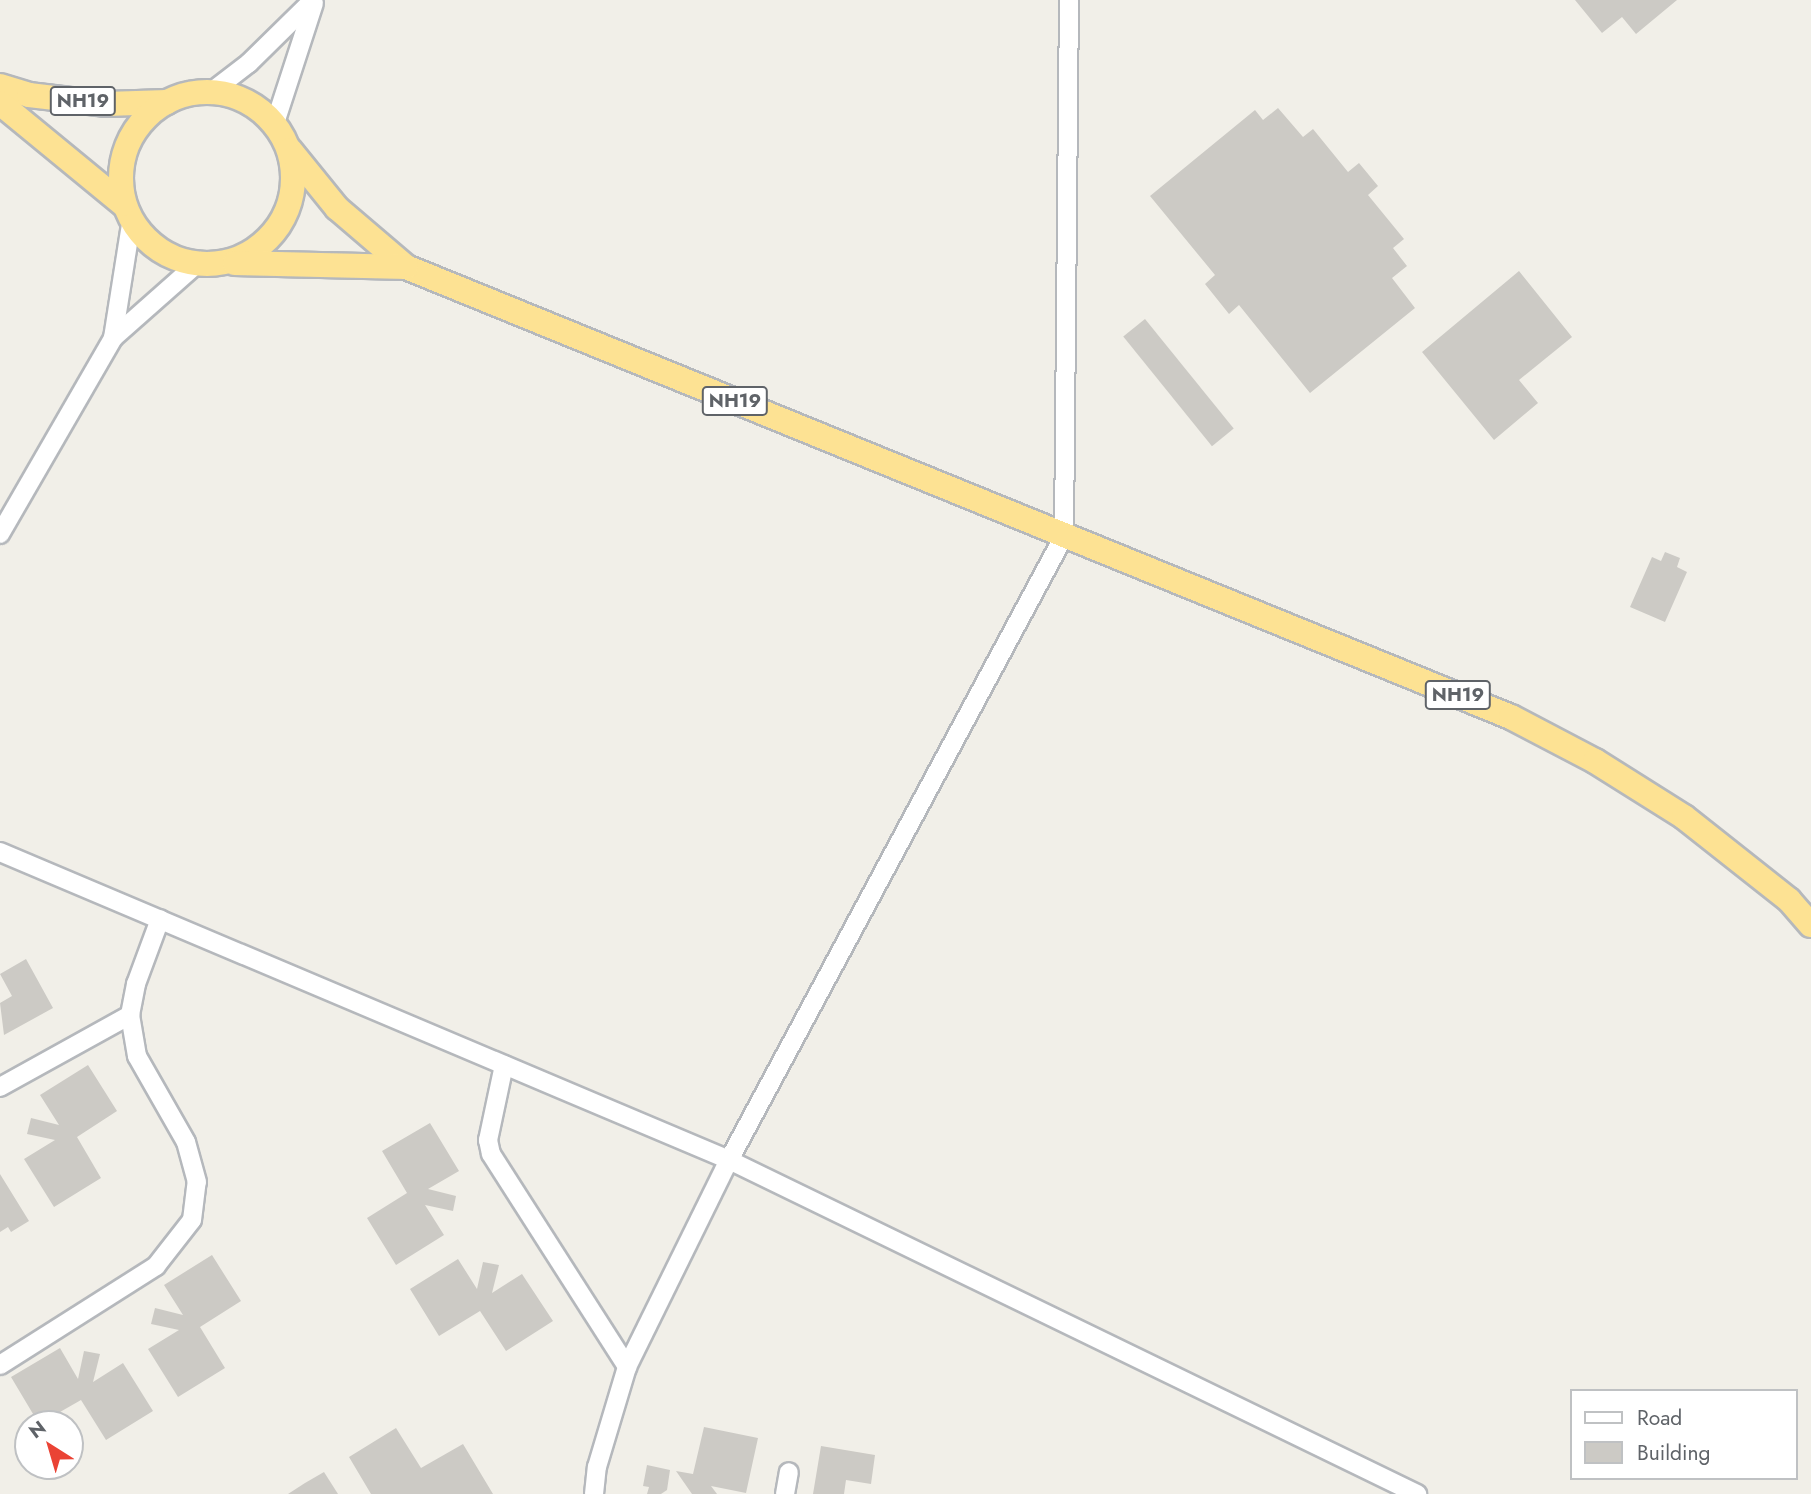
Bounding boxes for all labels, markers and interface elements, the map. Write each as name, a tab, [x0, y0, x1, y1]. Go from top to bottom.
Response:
road number: NH19	[50, 86, 116, 116]
road number: NH19	[702, 386, 768, 416]
road number: NH19	[1425, 680, 1491, 710]
legend	[1570, 1389, 1797, 1480]
text: Road	[1637, 1403, 1682, 1433]
north arrow	[14, 1410, 84, 1480]
text: N	[23, 1414, 51, 1445]
text: Building	[1637, 1438, 1710, 1468]

